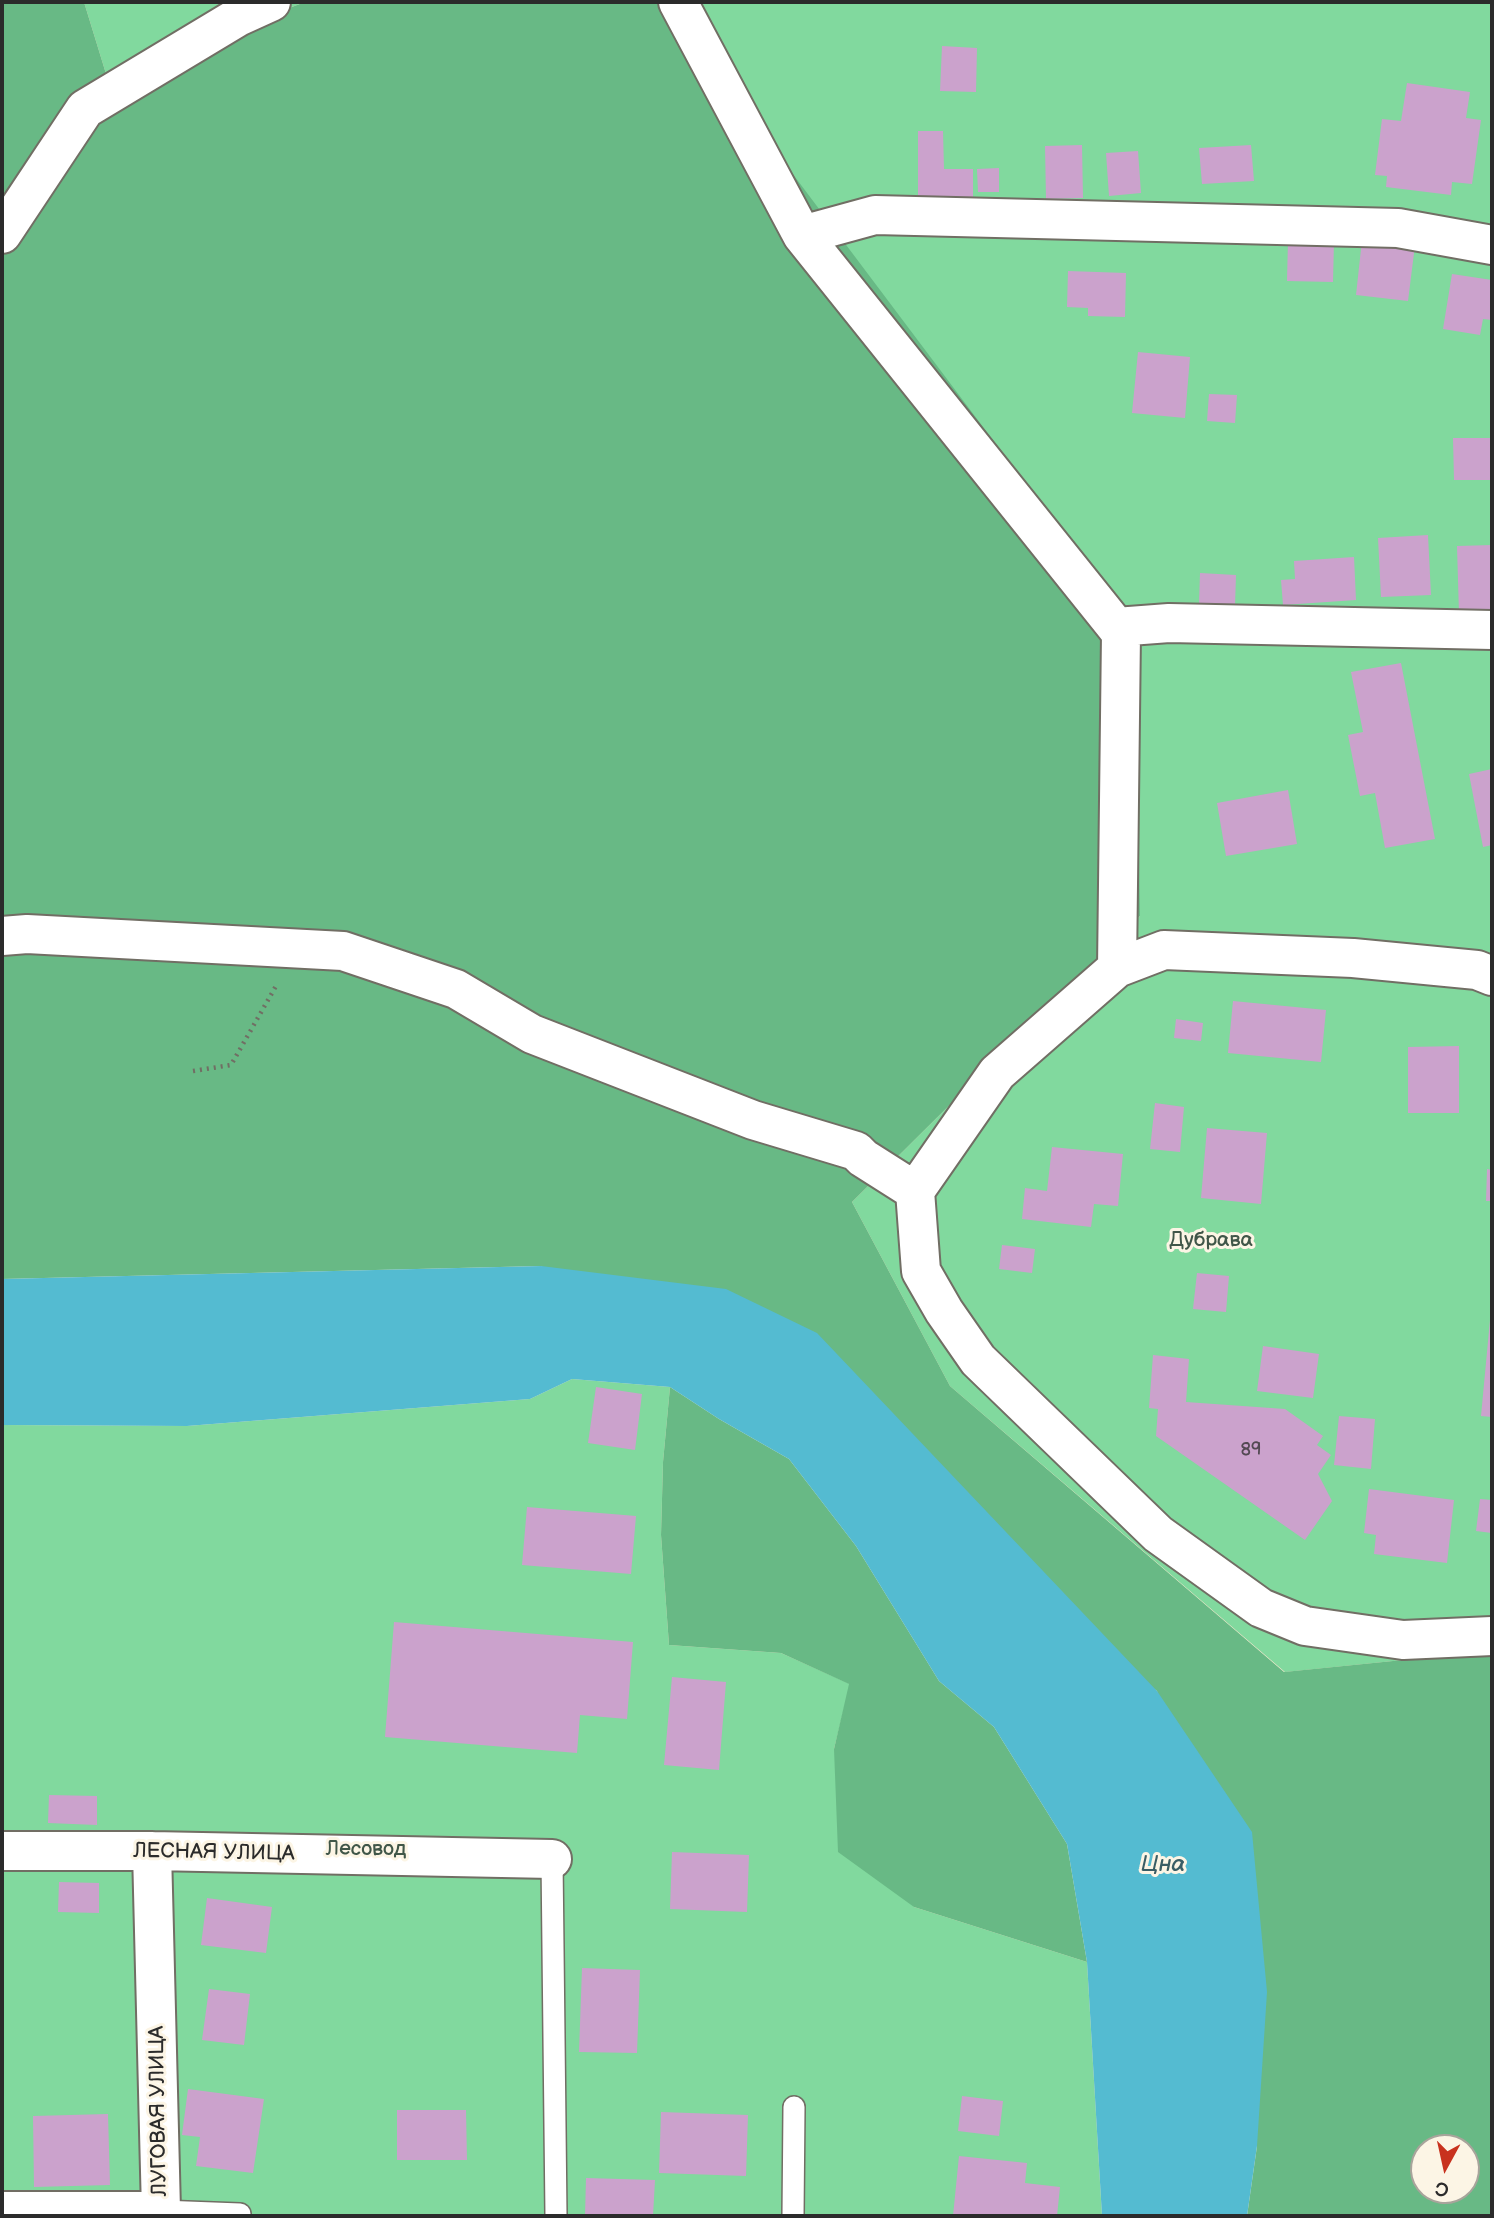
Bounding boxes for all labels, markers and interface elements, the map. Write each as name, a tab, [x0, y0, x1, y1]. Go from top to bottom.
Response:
park label: Дубрава	[1169, 1228, 1253, 1254]
house number: 89	[1241, 1439, 1261, 1461]
park label: Лесовод	[326, 1837, 406, 1863]
street label: ЛЕСНАЯ УЛИЦА	[133, 1839, 295, 1867]
water label: Цна	[1141, 1851, 1185, 1879]
street label: ЛУГОВАЯ УЛИЦА	[145, 2026, 173, 2196]
north arrow	[1410, 2134, 1480, 2204]
text: С	[1434, 2176, 1450, 2201]

